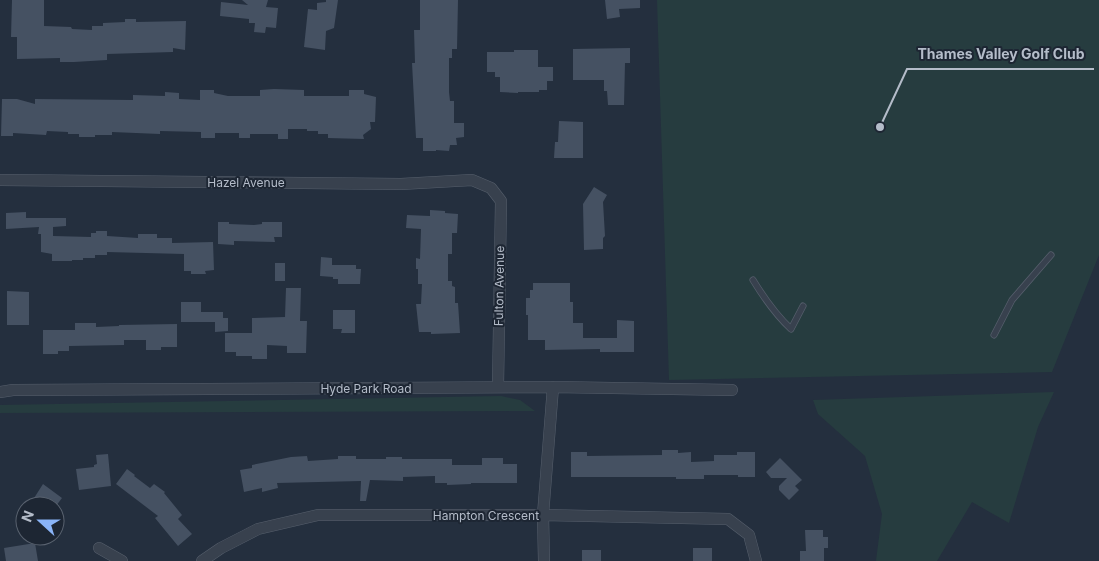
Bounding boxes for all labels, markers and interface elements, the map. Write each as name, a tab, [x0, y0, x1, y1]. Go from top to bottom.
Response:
callout: Thames Valley Golf Club	[907, 40, 1094, 69]
text: Thames Valley Golf Club	[917, 45, 1085, 62]
street label: Hazel Avenue	[207, 175, 285, 190]
street label: Fulton Avenue	[491, 246, 507, 326]
street label: Hyde Park Road	[320, 381, 412, 396]
north arrow	[15, 496, 65, 546]
text: N	[18, 508, 37, 524]
street label: Hampton Crescent	[433, 508, 539, 523]

